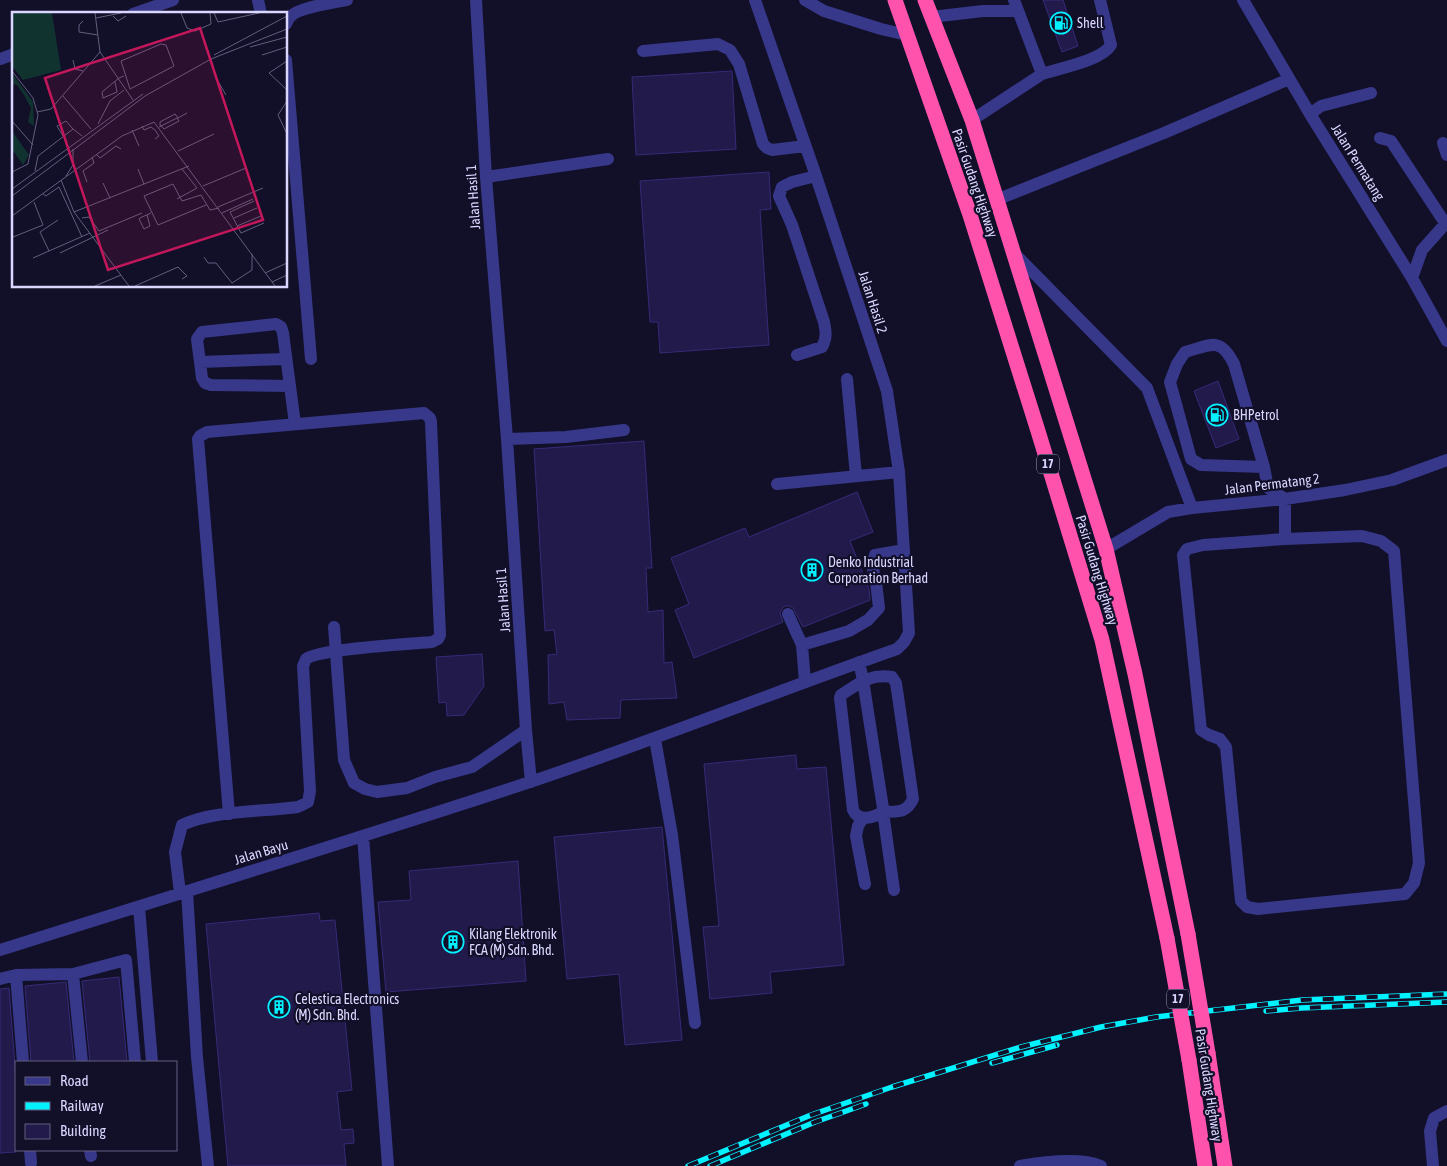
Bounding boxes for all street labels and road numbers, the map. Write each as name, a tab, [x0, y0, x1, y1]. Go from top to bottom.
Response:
street label: Jalan Permatang	[1328, 121, 1388, 203]
street label: Pasir Gudang Highway	[949, 126, 1001, 240]
street label: Jalan Hasil 1	[463, 164, 483, 230]
street label: Jalan Hasil 2	[855, 269, 891, 335]
road number: 17	[1037, 454, 1059, 474]
street label: Jalan Permatang 2	[1224, 470, 1320, 498]
street label: Pasir Gudang Highway	[1073, 513, 1121, 627]
street label: Jalan Hasil 1	[493, 567, 513, 633]
street label: Jalan Bayu	[232, 836, 290, 868]
road number: 17	[1167, 990, 1189, 1009]
street label: Pasir Gudang Highway	[1192, 1027, 1226, 1143]

